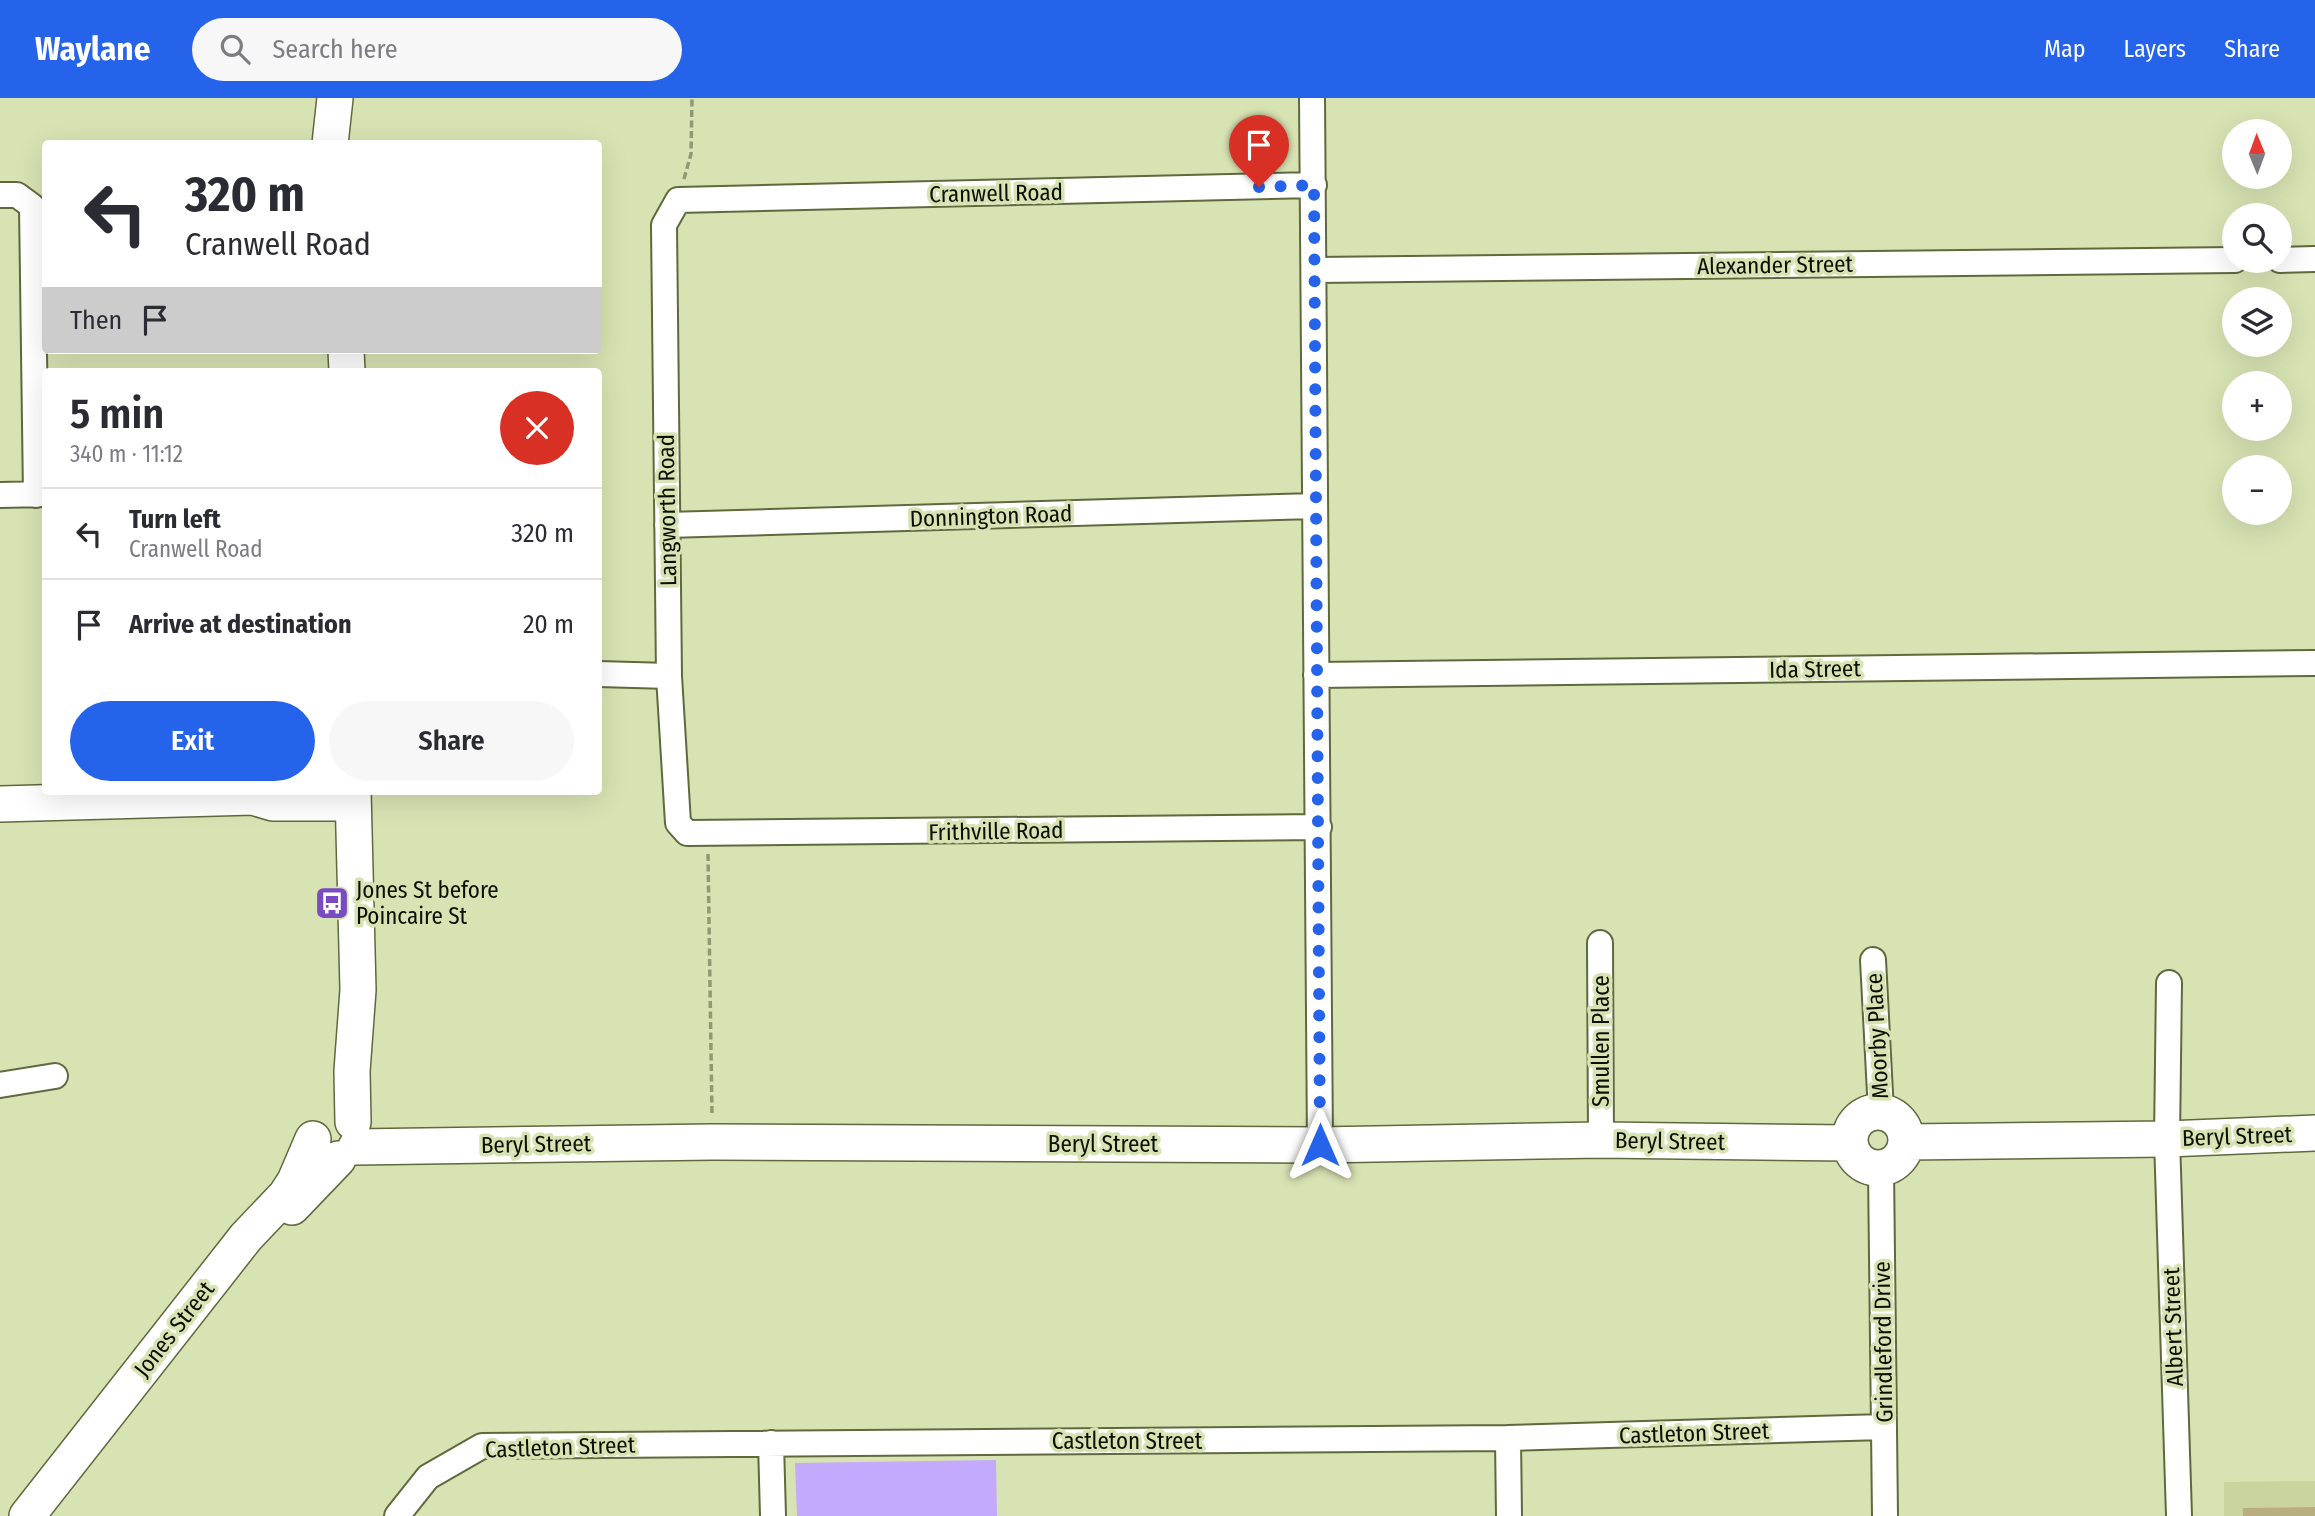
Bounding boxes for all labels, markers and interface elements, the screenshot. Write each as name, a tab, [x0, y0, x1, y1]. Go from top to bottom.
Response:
search box	[192, 18, 682, 81]
text: Waylane	[35, 29, 150, 69]
icon: search	[216, 30, 254, 68]
text: Search here	[272, 34, 398, 65]
text: Map	[2044, 35, 2086, 63]
text: Layers	[2124, 35, 2186, 63]
text: Share	[2224, 35, 2280, 63]
pin	[1229, 115, 1289, 187]
north arrow	[2222, 119, 2292, 189]
map controls	[2222, 119, 2292, 525]
icon: arrive	[1240, 126, 1278, 164]
text: 320 m	[185, 165, 305, 224]
icon: left	[70, 168, 161, 259]
street label: Cranwell Road	[929, 178, 1063, 208]
button: search	[2222, 203, 2292, 273]
text: Cranwell Road	[185, 225, 371, 263]
street label: Alexander Street	[1697, 250, 1854, 280]
button: layers	[2222, 287, 2292, 357]
icon: arrive	[136, 301, 174, 339]
text: Then	[70, 305, 122, 336]
button: +	[2222, 371, 2292, 441]
text: 5 min	[70, 389, 164, 439]
button: close	[500, 391, 574, 465]
street label: Langworth Road	[652, 434, 682, 586]
text: 340 m · 11:12	[70, 440, 183, 468]
button: −	[2222, 455, 2292, 525]
street label: Donnington Road	[909, 499, 1073, 533]
text: Turn left	[129, 504, 221, 535]
icon: left	[70, 515, 108, 553]
text: 320 m	[511, 518, 574, 549]
text: Cranwell Road	[129, 535, 263, 563]
icon: arrive	[70, 606, 108, 644]
text: Arrive at destination	[129, 609, 352, 640]
text: 20 m	[523, 609, 574, 640]
street label: Ida Street	[1769, 654, 1862, 684]
button: Exit	[70, 701, 315, 781]
button: Share	[329, 701, 574, 781]
street label: Frithville Road	[928, 816, 1064, 846]
place label: Jones St before Poincaire St	[356, 876, 499, 930]
bus stop icon: Jones St before Poincaire St	[313, 884, 351, 922]
street label: Moorby Place	[1860, 972, 1894, 1100]
street label: Smullen Place	[1587, 975, 1615, 1107]
position arrow	[1283, 1108, 1357, 1182]
street label: Beryl Street	[2181, 1120, 2293, 1152]
street label: Beryl Street	[1615, 1126, 1726, 1156]
street label: Beryl Street	[481, 1129, 592, 1159]
street label: Beryl Street	[1048, 1130, 1159, 1158]
street label: Grindleford Drive	[1868, 1261, 1898, 1423]
street label: Albert Street	[2157, 1266, 2189, 1387]
street label: Jones Street	[128, 1275, 220, 1382]
street label: Castleton Street	[1618, 1416, 1770, 1450]
street label: Castleton Street	[1052, 1427, 1203, 1455]
street label: Castleton Street	[484, 1430, 636, 1464]

